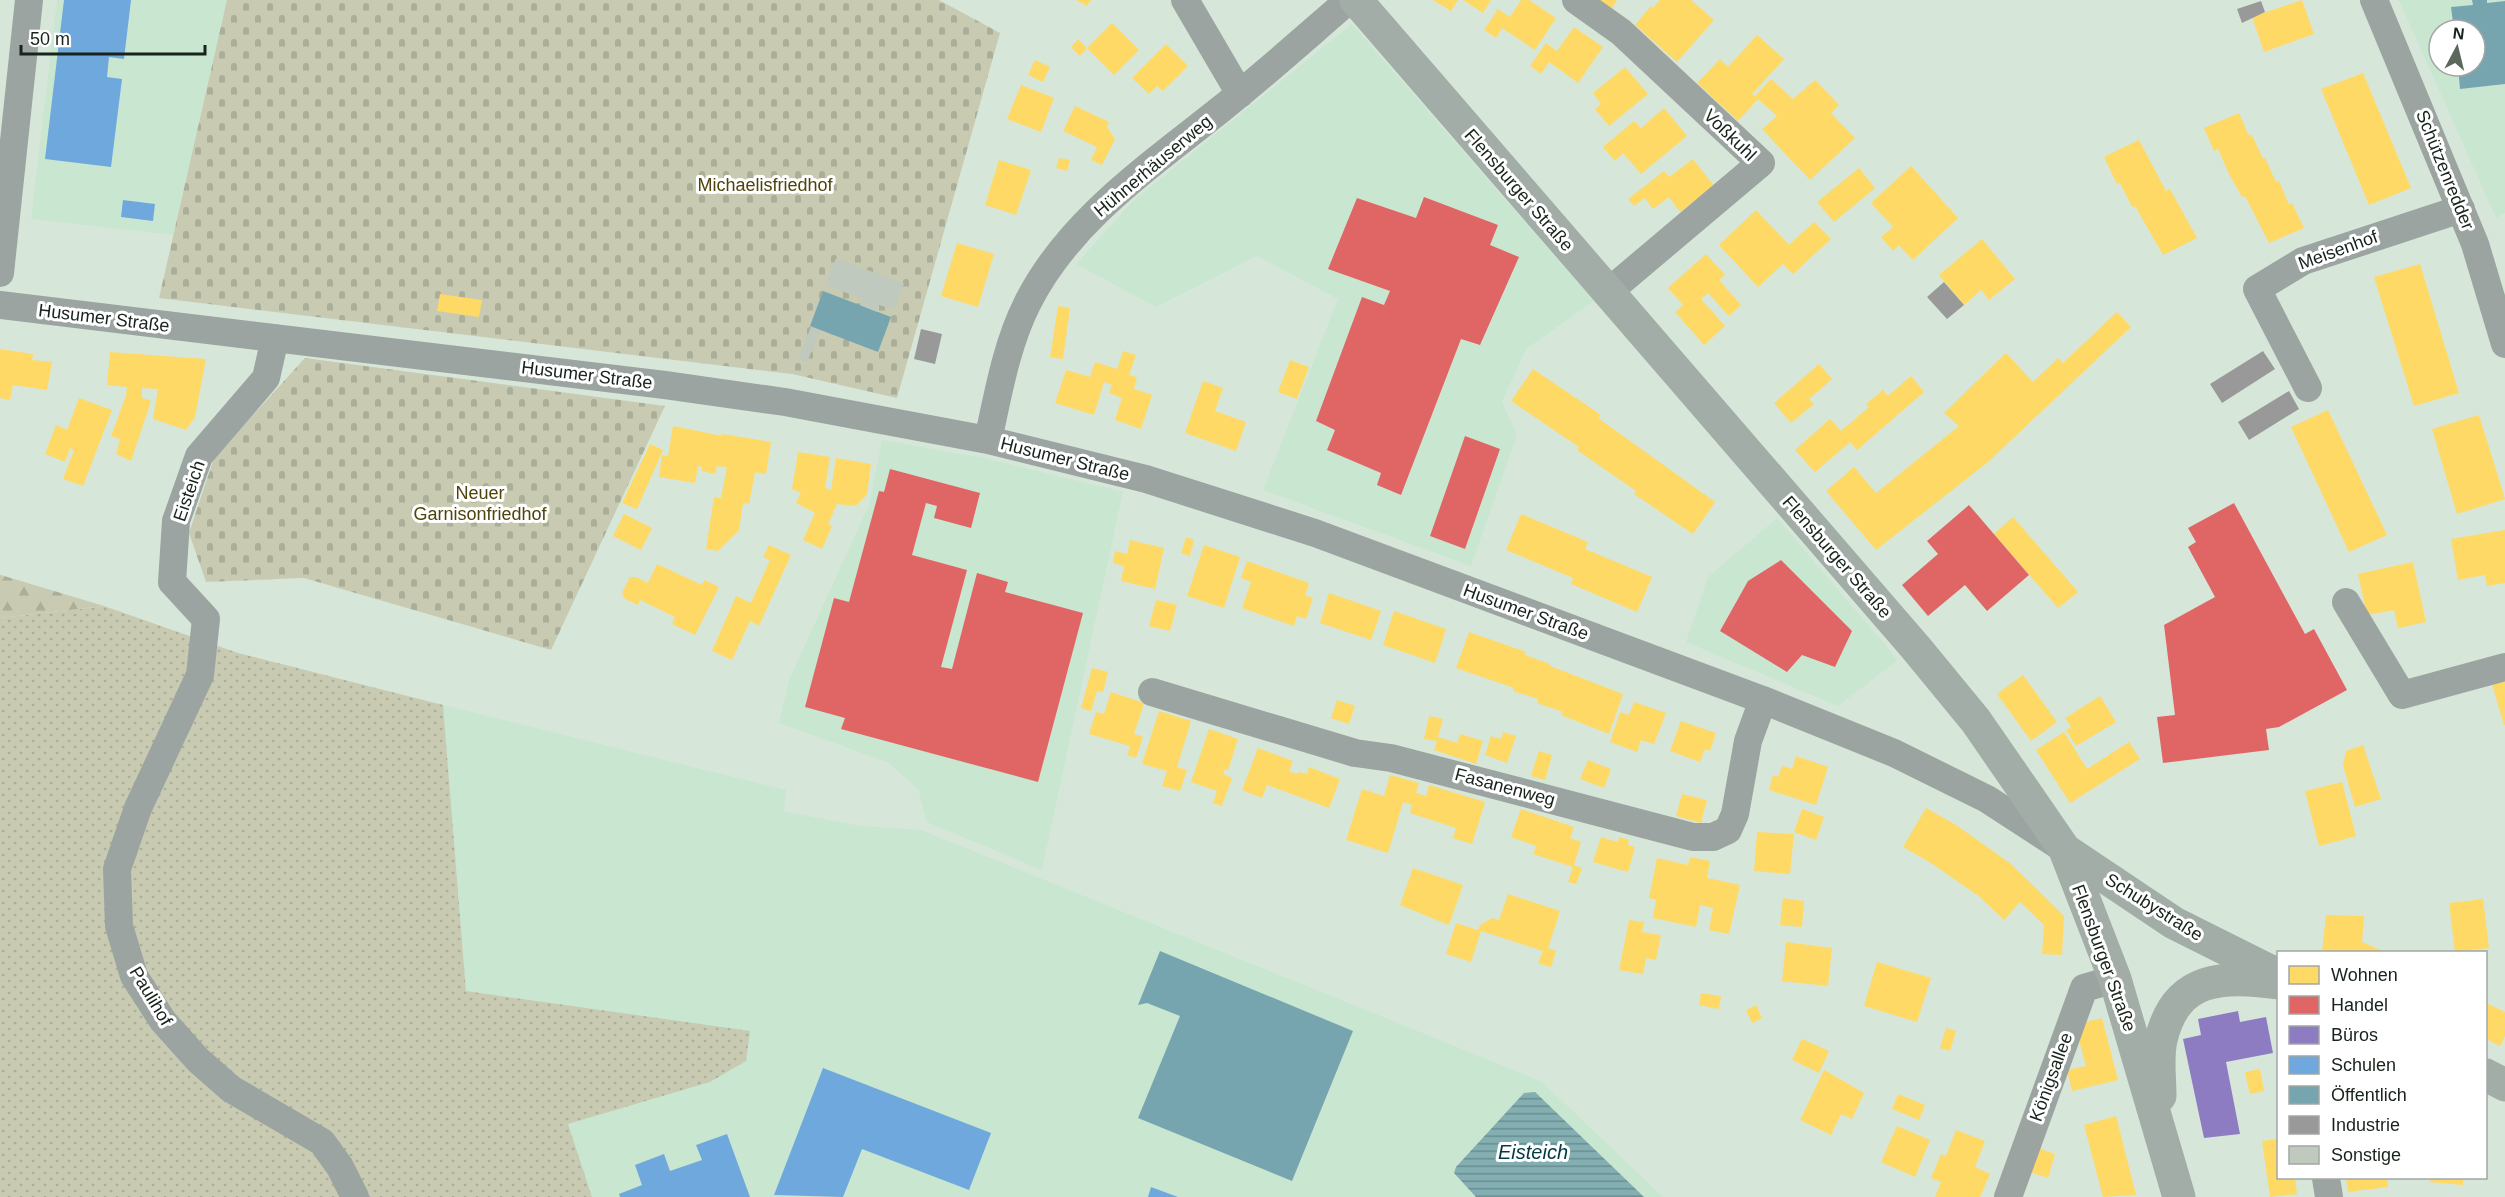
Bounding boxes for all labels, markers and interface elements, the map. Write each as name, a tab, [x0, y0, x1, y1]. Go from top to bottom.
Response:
scale bar	[21, 18, 206, 56]
north arrow	[2427, 18, 2487, 78]
text: N	[2452, 24, 2466, 43]
text: 50 m	[30, 29, 70, 49]
street label: Voßkuhl	[1700, 105, 1760, 165]
street label: Schützenredder	[2412, 107, 2478, 233]
street label: Hühnerhäuserweg	[1090, 111, 1216, 221]
street label: Flensburger Straße	[1461, 125, 1577, 255]
park label: Michaelisfriedhof	[697, 175, 834, 195]
street label: Meisenhof	[2296, 226, 2381, 274]
street label: Husumer Straße	[37, 300, 171, 336]
street label: Husumer Straße	[520, 357, 654, 393]
street label: Husumer Straße	[999, 433, 1131, 485]
street label: Eisteich	[169, 458, 209, 524]
park label: Neuer Garnisonfriedhof	[413, 483, 548, 524]
street label: Flensburger Straße	[1779, 492, 1895, 622]
street label: Husumer Straße	[1461, 580, 1591, 644]
street label: Fasanenweg	[1453, 764, 1557, 810]
street label: Schubystraße	[2102, 869, 2206, 945]
street label: Flensburger Straße	[2068, 882, 2140, 1034]
legend	[2277, 951, 2487, 1179]
street label: Paulihof	[126, 963, 177, 1030]
text: Wohnen	[2331, 965, 2398, 985]
text: Handel	[2331, 995, 2388, 1015]
text: Büros	[2331, 1025, 2378, 1045]
street label: Königsallee	[2026, 1030, 2076, 1124]
text: Schulen	[2331, 1055, 2396, 1075]
text: Öffentlich	[2331, 1085, 2407, 1105]
text: Industrie	[2331, 1115, 2400, 1135]
water label: Eisteich	[1498, 1141, 1568, 1163]
text: Sonstige	[2331, 1145, 2401, 1165]

